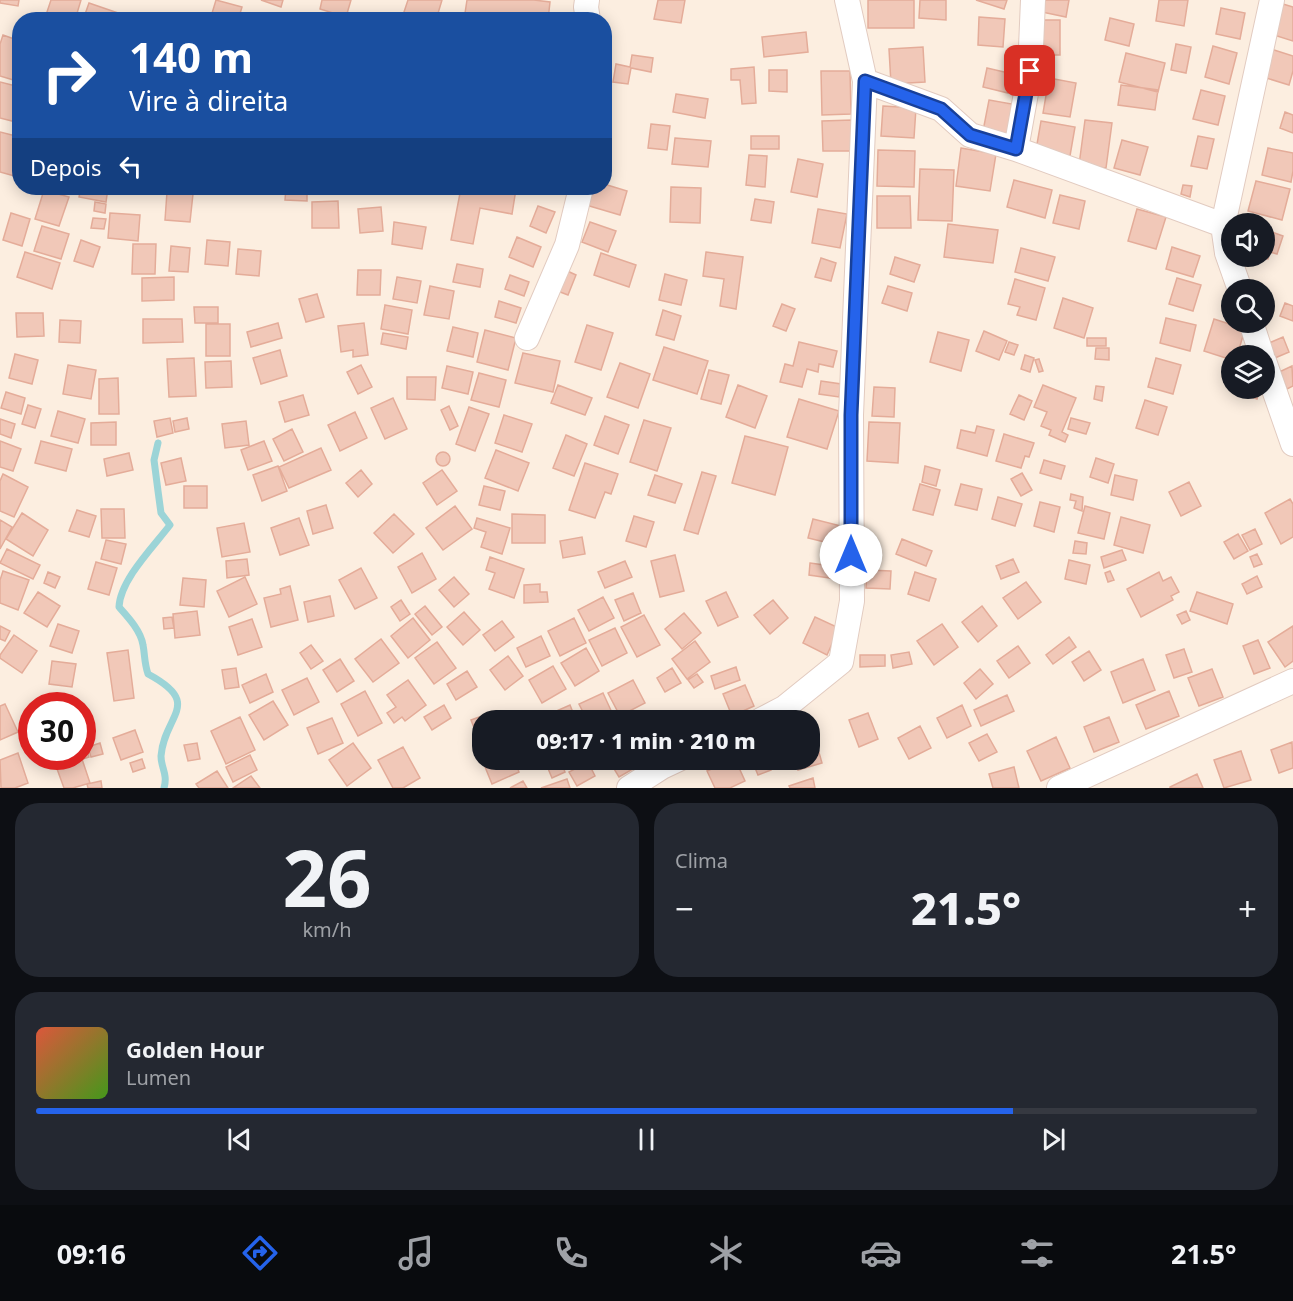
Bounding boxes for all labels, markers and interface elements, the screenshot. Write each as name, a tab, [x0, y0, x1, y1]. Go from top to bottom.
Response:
text: 140 m	[129, 28, 253, 85]
icon: right	[30, 36, 108, 114]
pin	[1004, 45, 1055, 96]
icon: arrive	[1013, 54, 1046, 87]
text: Vire à direita	[129, 82, 288, 119]
icon: left	[114, 150, 147, 183]
text: Depois	[30, 152, 102, 182]
map controls	[1221, 213, 1275, 399]
button: sound	[1221, 213, 1275, 267]
button: search	[1221, 279, 1275, 333]
button: layers	[1221, 345, 1275, 399]
position arrow	[819, 523, 883, 587]
speed limit sign: 30	[18, 692, 96, 770]
text: 09:17 · 1 min · 210 m	[536, 725, 756, 755]
text: 26	[282, 824, 372, 930]
text: Clima	[675, 847, 728, 874]
text: 21.5°	[911, 877, 1021, 938]
text: −	[675, 886, 694, 931]
text: +	[1238, 886, 1257, 931]
text: km/h	[302, 916, 352, 943]
text: Golden Hour	[126, 1034, 264, 1064]
text: Lumen	[126, 1064, 191, 1091]
icon: previous	[223, 1123, 256, 1156]
icon: pause	[630, 1123, 663, 1156]
icon: next	[1037, 1123, 1070, 1156]
icon: directions	[239, 1232, 281, 1274]
icon: music	[395, 1232, 437, 1274]
icon: phone	[550, 1232, 592, 1274]
icon: climate	[705, 1232, 747, 1274]
icon: car	[860, 1232, 902, 1274]
icon: filters	[1016, 1232, 1058, 1274]
text: 09:16	[57, 1235, 126, 1272]
text: 21.5°	[1171, 1235, 1236, 1272]

